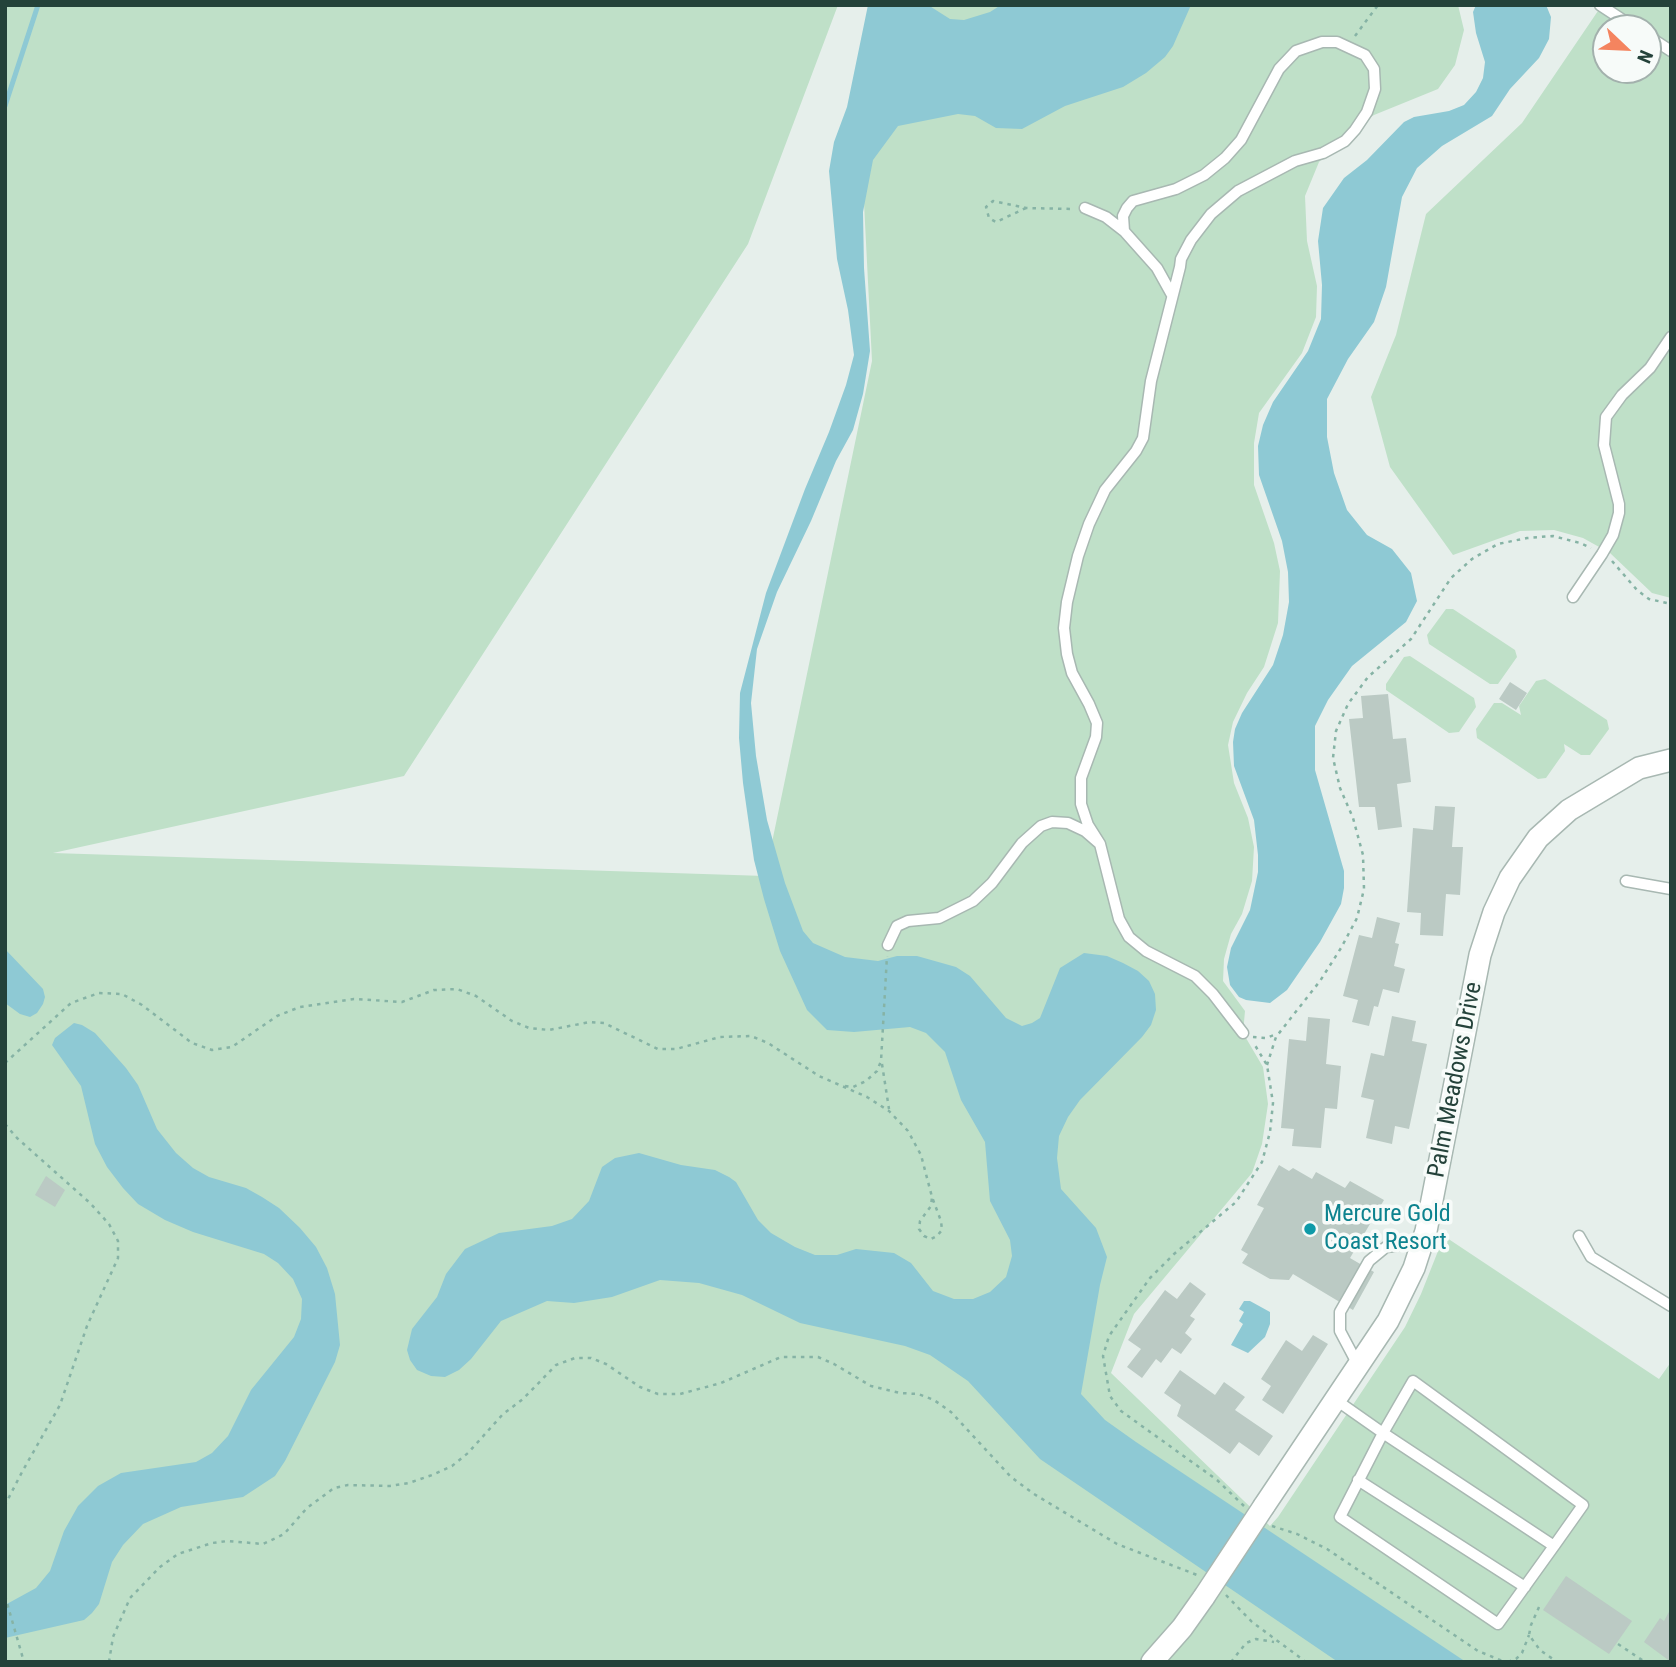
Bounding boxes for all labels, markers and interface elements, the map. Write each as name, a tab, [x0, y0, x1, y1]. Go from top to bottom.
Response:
north arrow	[1592, 14, 1662, 84]
text: N	[1632, 47, 1658, 66]
street label: Palm Meadows Drive	[1423, 980, 1489, 1180]
place label: Mercure Gold Coast Resort	[1324, 1201, 1451, 1257]
marker: Mercure Gold Coast Resort	[1302, 1221, 1318, 1237]

